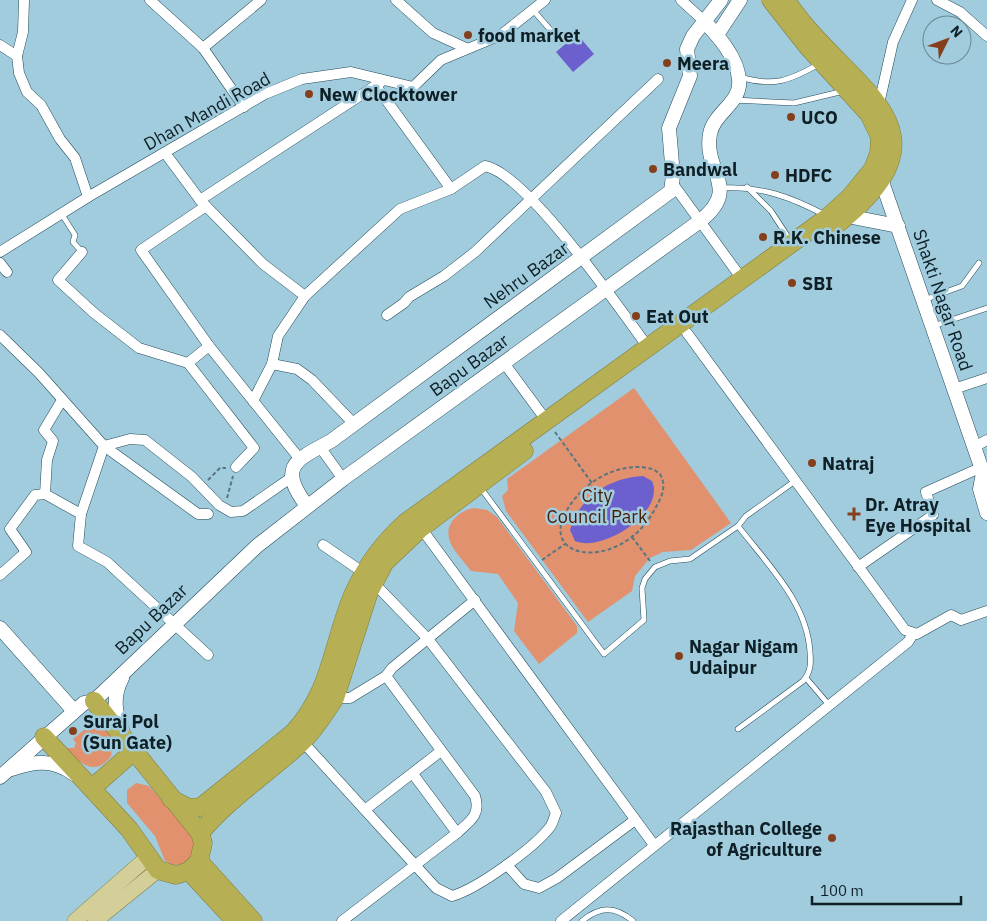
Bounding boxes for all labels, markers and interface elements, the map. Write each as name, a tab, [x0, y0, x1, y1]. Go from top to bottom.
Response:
north arrow	[922, 15, 972, 65]
text: N	[947, 22, 967, 41]
place label: food market	[478, 24, 581, 47]
marker: food market	[462, 29, 474, 41]
place label: Meera	[677, 52, 729, 75]
marker: Meera	[661, 57, 673, 69]
street label: Dhan Mandi Road	[140, 67, 274, 155]
place label: New Clocktower	[319, 83, 457, 106]
marker: New Clocktower	[303, 88, 315, 100]
place label: UCO	[801, 106, 838, 129]
marker: UCO	[785, 111, 797, 123]
place label: Bandwal	[663, 158, 738, 181]
marker: Bandwal	[647, 163, 659, 175]
place label: HDFC	[785, 164, 833, 187]
marker: HDFC	[769, 169, 781, 181]
place label: R.K. Chinese	[773, 226, 881, 249]
street label: Shakti Nagar Road	[908, 226, 978, 374]
marker: R.K. Chinese	[757, 231, 769, 243]
street label: Nehru Bazar	[479, 236, 573, 314]
place label: SBI	[802, 272, 833, 295]
marker: SBI	[786, 277, 798, 289]
place label: Eat Out	[646, 305, 709, 328]
marker: Eat Out	[630, 310, 642, 322]
street label: Bapu Bazar	[425, 328, 513, 401]
place label: Natraj	[822, 452, 874, 475]
marker: Natraj	[806, 457, 818, 469]
park label: City Council Park	[547, 484, 648, 528]
place label: Dr. Atray Eye Hospital	[865, 493, 971, 537]
marker: Dr. Atray Eye Hospital	[847, 507, 861, 521]
street label: Bapu Bazar	[110, 578, 192, 659]
place label: Nagar Nigam Udaipur	[689, 635, 798, 679]
marker: Nagar Nigam Udaipur	[673, 650, 685, 662]
place label: Suraj Pol (Sun Gate)	[83, 710, 172, 754]
marker: Suraj Pol (Sun Gate)	[67, 725, 79, 737]
place label: Rajasthan College of Agriculture	[670, 817, 822, 861]
marker: Rajasthan College of Agriculture	[826, 832, 838, 844]
scale bar	[812, 874, 961, 906]
text: 100 m	[820, 881, 864, 900]

